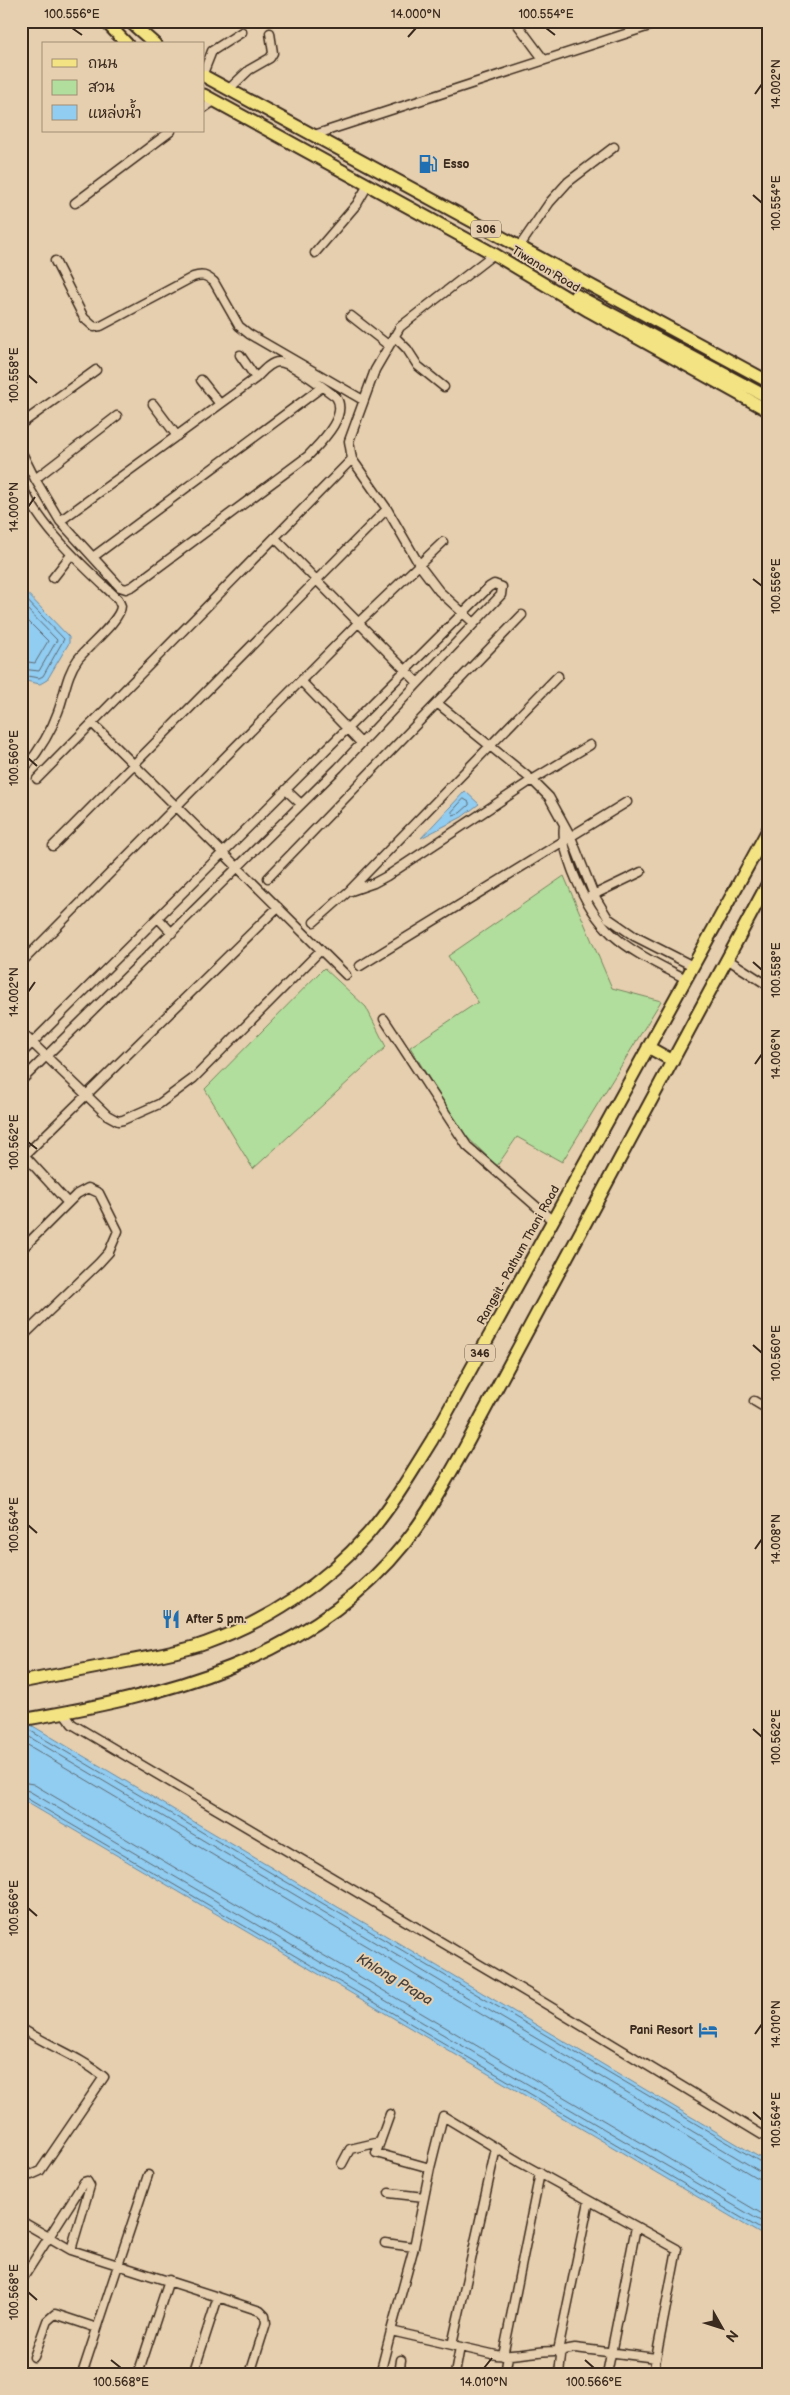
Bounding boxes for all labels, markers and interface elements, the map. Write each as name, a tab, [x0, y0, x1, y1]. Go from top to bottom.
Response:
text: 100.556°E	[44, 7, 100, 22]
text: 14.000°N	[391, 7, 441, 22]
text: 100.554°E	[518, 7, 574, 22]
legend	[42, 42, 205, 132]
text: ถนน	[88, 54, 117, 73]
text: 14.002°N	[769, 59, 784, 109]
text: สวน	[88, 78, 115, 97]
text: แหล่งน้ำ	[88, 99, 142, 123]
fuel station icon: Esso	[417, 153, 439, 175]
place label: Esso	[443, 157, 470, 172]
text: 100.554°E	[769, 175, 784, 231]
road number: 306	[471, 220, 501, 238]
street label: Tiwanon Road	[509, 243, 583, 296]
text: 100.558°E	[7, 347, 22, 403]
text: 14.000°N	[7, 482, 22, 532]
text: 100.556°E	[769, 558, 784, 614]
text: 100.560°E	[7, 730, 22, 786]
text: 100.558°E	[769, 942, 784, 998]
text: 14.002°N	[7, 967, 22, 1017]
text: 14.006°N	[769, 1029, 784, 1079]
text: 100.562°E	[7, 1114, 22, 1170]
street label: Rangsit - Pathum Thani Road	[474, 1183, 563, 1328]
text: 100.560°E	[769, 1325, 784, 1381]
road number: 346	[465, 1345, 495, 1362]
text: 100.564°E	[7, 1497, 22, 1553]
text: 14.008°N	[769, 1514, 784, 1564]
restaurant icon: After 5 pm.	[160, 1608, 182, 1630]
place label: After 5 pm.	[185, 1612, 247, 1627]
text: 100.562°E	[769, 1709, 784, 1765]
text: 100.566°E	[7, 1880, 22, 1936]
water label: Khlong Prapa	[354, 1950, 436, 2009]
text: 14.010°N	[769, 2000, 784, 2048]
hotel icon: Pani Resort	[697, 2019, 719, 2041]
place label: Pani Resort	[629, 2023, 693, 2038]
text: 100.564°E	[769, 2092, 784, 2148]
text: 100.568°E	[7, 2264, 22, 2320]
north arrow	[698, 2302, 748, 2352]
text: N	[722, 2326, 742, 2345]
text: 100.568°E	[93, 2375, 149, 2390]
text: 14.010°N	[460, 2375, 508, 2390]
text: 100.566°E	[566, 2375, 622, 2390]

